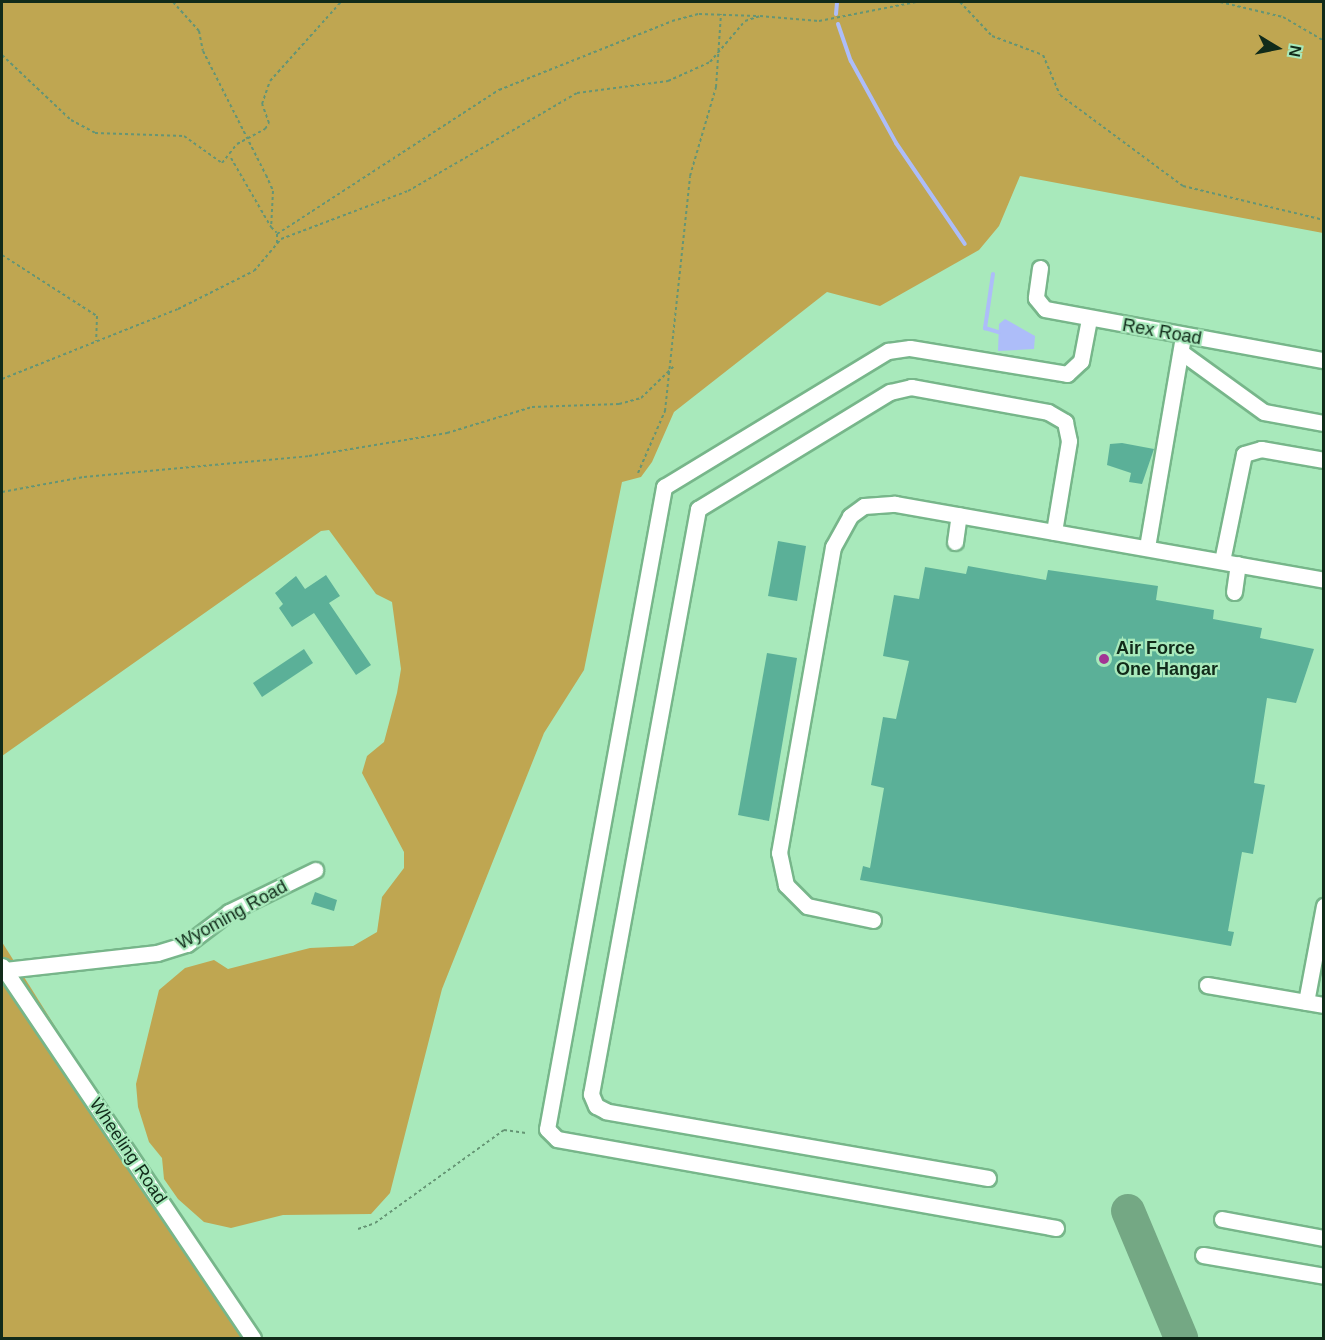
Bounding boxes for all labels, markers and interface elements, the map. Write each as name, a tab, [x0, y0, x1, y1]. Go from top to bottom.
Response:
north arrow	[1247, 18, 1307, 78]
text: N	[1286, 44, 1305, 58]
street label: Rex Road	[1121, 314, 1203, 350]
place label: Air Force One Hangar	[1116, 638, 1218, 680]
marker: Air Force One Hangar	[1097, 652, 1111, 666]
street label: Wyoming Road	[173, 876, 291, 954]
street label: Wheeling Road	[85, 1094, 171, 1208]

